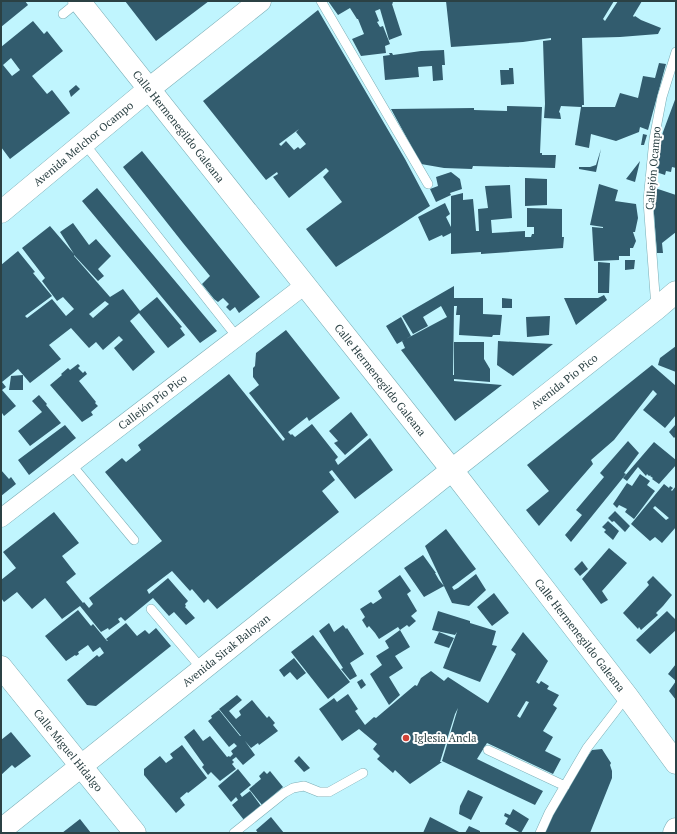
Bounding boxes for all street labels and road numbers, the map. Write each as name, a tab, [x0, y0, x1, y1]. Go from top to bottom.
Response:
street label: Calle Hermenegildo Galeana	[130, 67, 228, 185]
street label: Avenida Melchor Ocampo	[31, 98, 136, 189]
street label: Callejón Ocampo	[642, 126, 664, 210]
street label: Calle Hermenegildo Galeana	[331, 321, 429, 439]
street label: Avenida Pio Pico	[528, 351, 601, 412]
street label: Callejón Pío Pico	[115, 371, 190, 433]
street label: Calle Hermenegildo Galeana	[532, 576, 628, 695]
street label: Avenida Sirak Baloyan	[179, 611, 273, 690]
street label: Calle Miguel Hidalgo	[31, 706, 106, 794]

